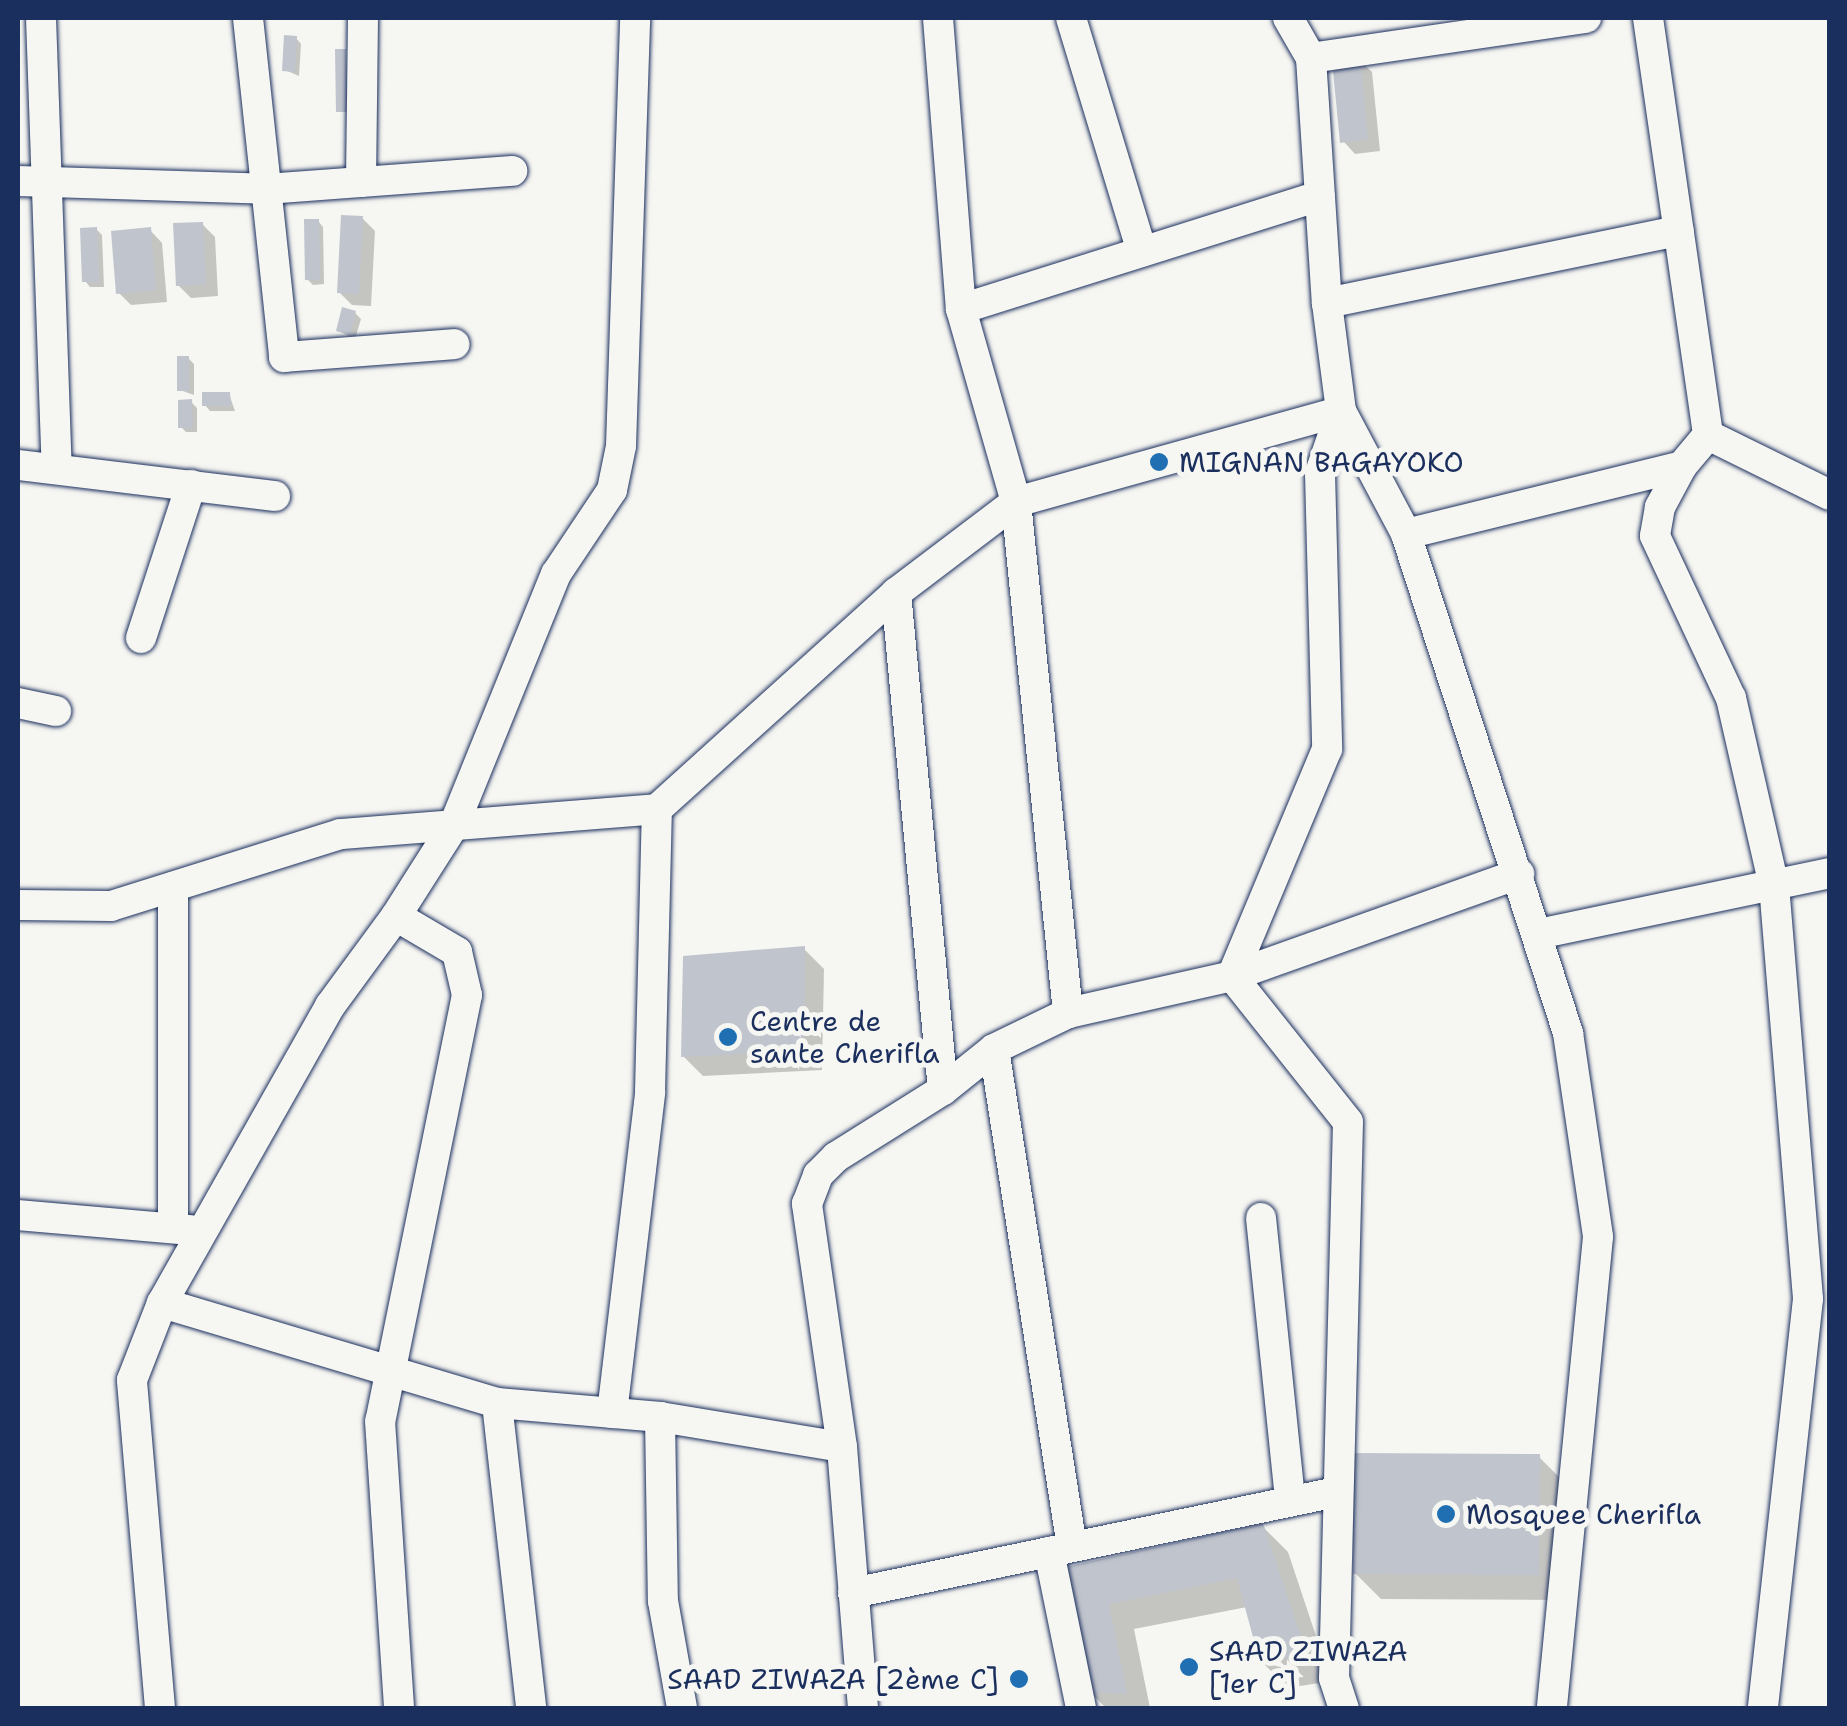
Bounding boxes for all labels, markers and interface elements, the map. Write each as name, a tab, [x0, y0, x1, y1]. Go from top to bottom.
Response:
place label: MIGNAN BAGAYOKO	[1179, 445, 1464, 479]
marker: MIGNAN BAGAYOKO	[1148, 451, 1170, 473]
place label: Centre de sante Cherifla	[750, 1004, 940, 1070]
marker: Centre de sante Cherifla	[715, 1024, 741, 1050]
place label: Mosquee Cherifla	[1466, 1497, 1701, 1531]
marker: Mosquee Cherifla	[1435, 1503, 1457, 1525]
place label: SAAD ZIWAZA [1er C]	[1209, 1634, 1408, 1700]
marker: SAAD ZIWAZA [1er C]	[1178, 1656, 1200, 1678]
place label: SAAD ZIWAZA [2ème C]	[667, 1662, 999, 1696]
marker: SAAD ZIWAZA [2ème C]	[1008, 1668, 1030, 1690]

